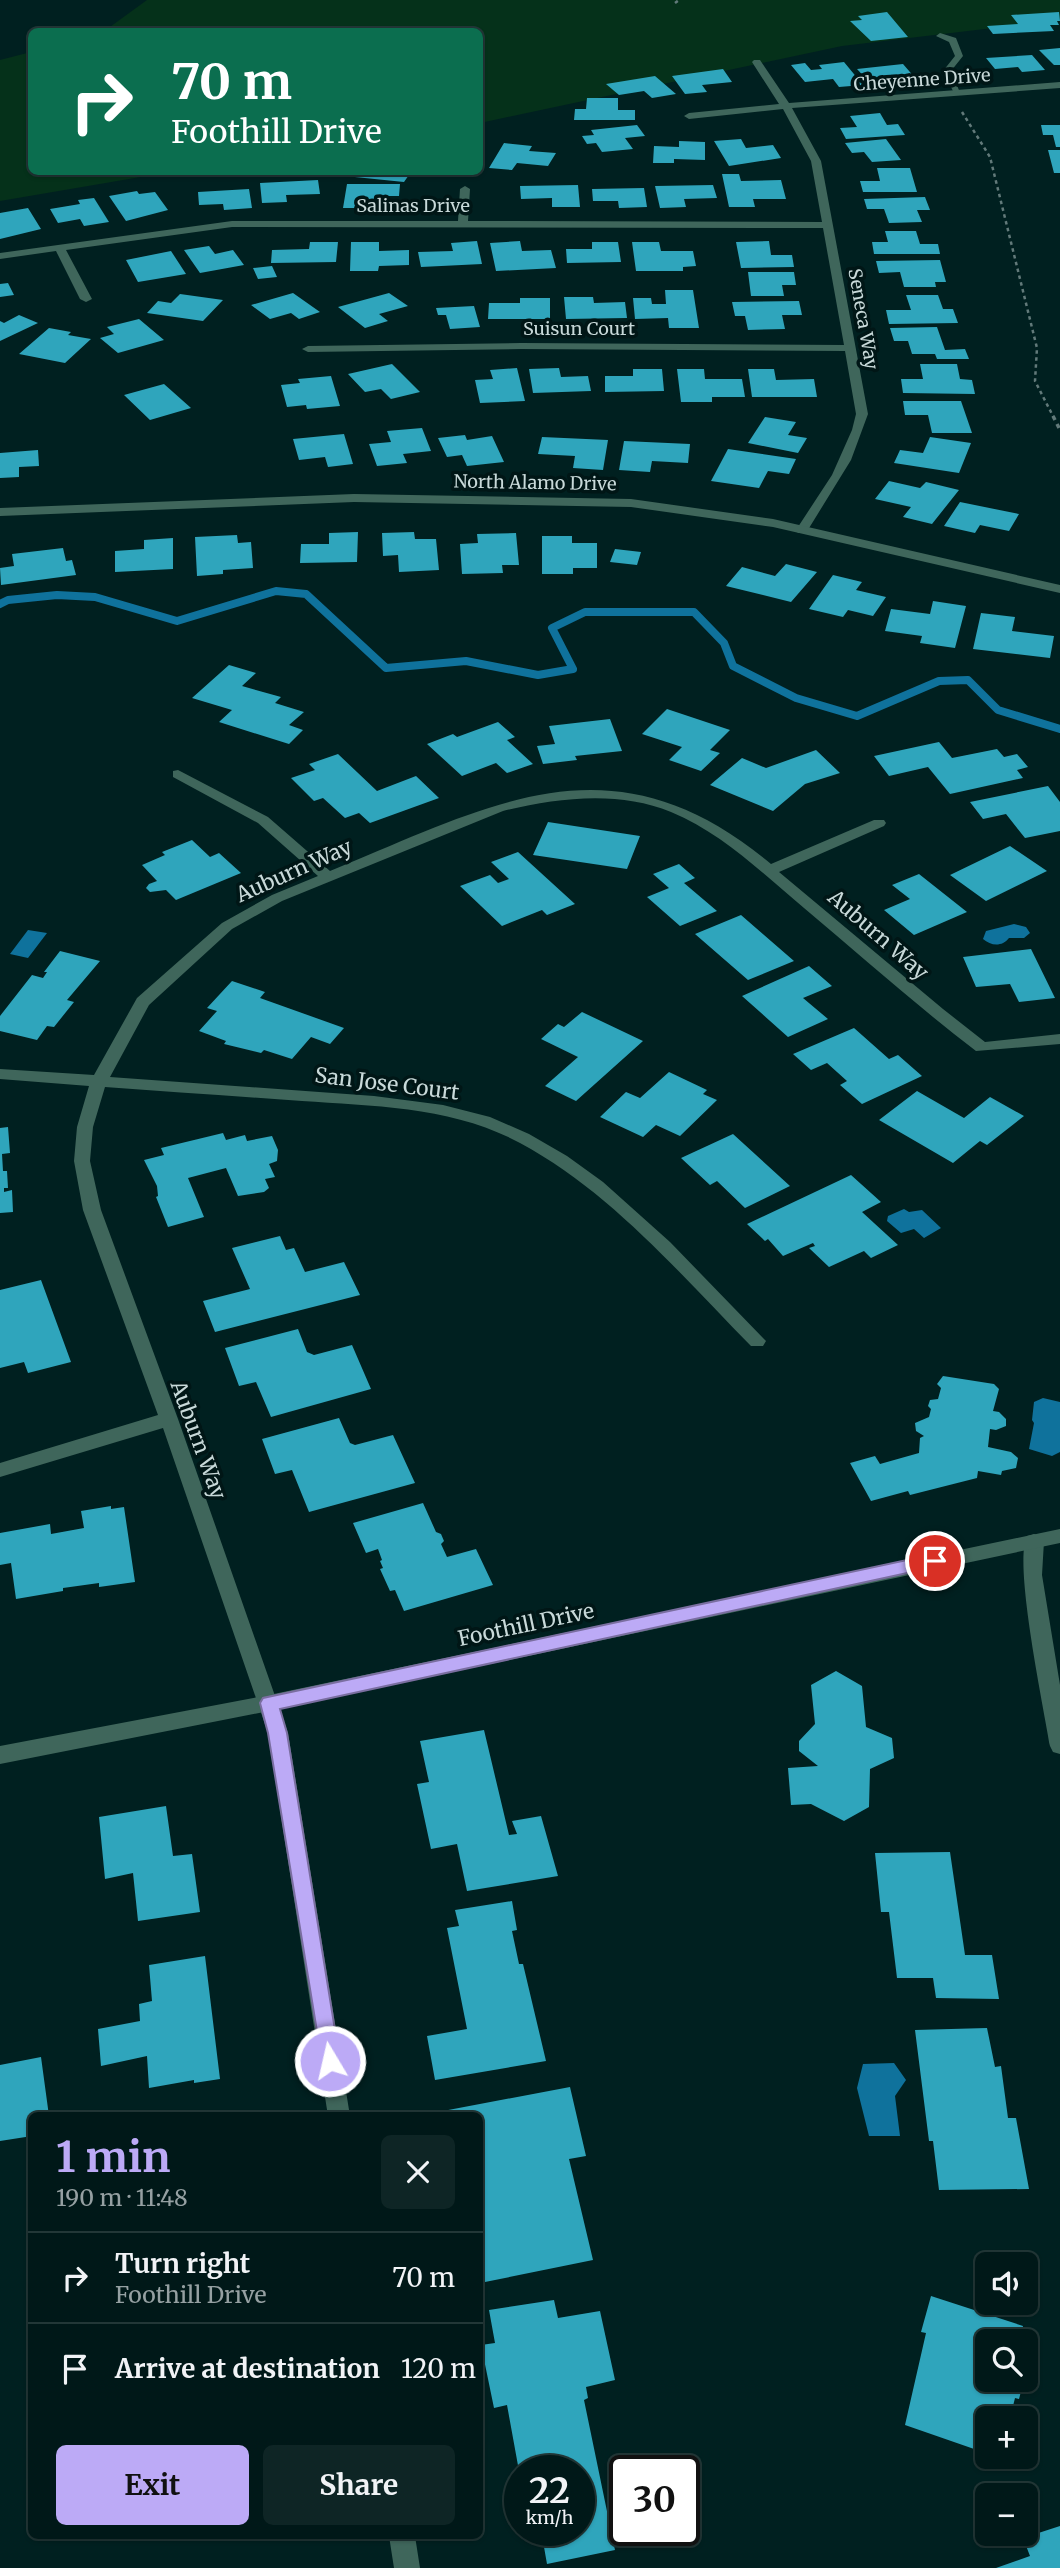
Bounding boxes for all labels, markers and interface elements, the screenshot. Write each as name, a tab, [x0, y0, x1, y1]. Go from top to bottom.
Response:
text: 70 m	[171, 51, 292, 112]
icon: right	[56, 56, 147, 147]
street label: Cheyenne Drive	[853, 63, 991, 96]
text: Foothill Drive	[171, 112, 382, 152]
street label: Salinas Drive	[356, 194, 470, 217]
street label: Seneca Way	[843, 267, 884, 372]
street label: Suisun Court	[523, 317, 635, 340]
street label: North Alamo Drive	[453, 470, 617, 495]
street label: Auburn Way	[231, 833, 357, 909]
street label: Auburn Way	[822, 883, 935, 986]
street label: San Jose Court	[313, 1061, 461, 1106]
street label: Auburn Way	[164, 1376, 233, 1504]
pin	[905, 1531, 965, 1591]
icon: arrive	[916, 1542, 954, 1580]
street label: Foothill Drive	[455, 1597, 596, 1652]
position arrow	[293, 2024, 367, 2098]
text: 1 min	[56, 2131, 170, 2183]
button: close	[381, 2135, 455, 2209]
text: 190 m · 11:48	[56, 2183, 188, 2212]
text: Turn right	[115, 2247, 250, 2280]
map controls	[975, 2252, 1038, 2546]
button: sound	[975, 2252, 1038, 2315]
icon: right	[56, 2259, 94, 2297]
text: 70 m	[392, 2261, 455, 2294]
text: Foothill Drive	[115, 2280, 267, 2309]
button: search	[975, 2329, 1038, 2392]
icon: arrive	[56, 2350, 94, 2388]
text: Arrive at destination	[115, 2352, 380, 2385]
text: 120 m	[401, 2352, 476, 2385]
button: +	[975, 2406, 1038, 2469]
button: Exit	[56, 2445, 249, 2525]
button: Share	[263, 2445, 455, 2525]
speed limit sign: 30	[609, 2455, 700, 2546]
text: 22	[529, 2469, 570, 2513]
button: −	[975, 2483, 1038, 2546]
text: km/h	[526, 2506, 573, 2529]

